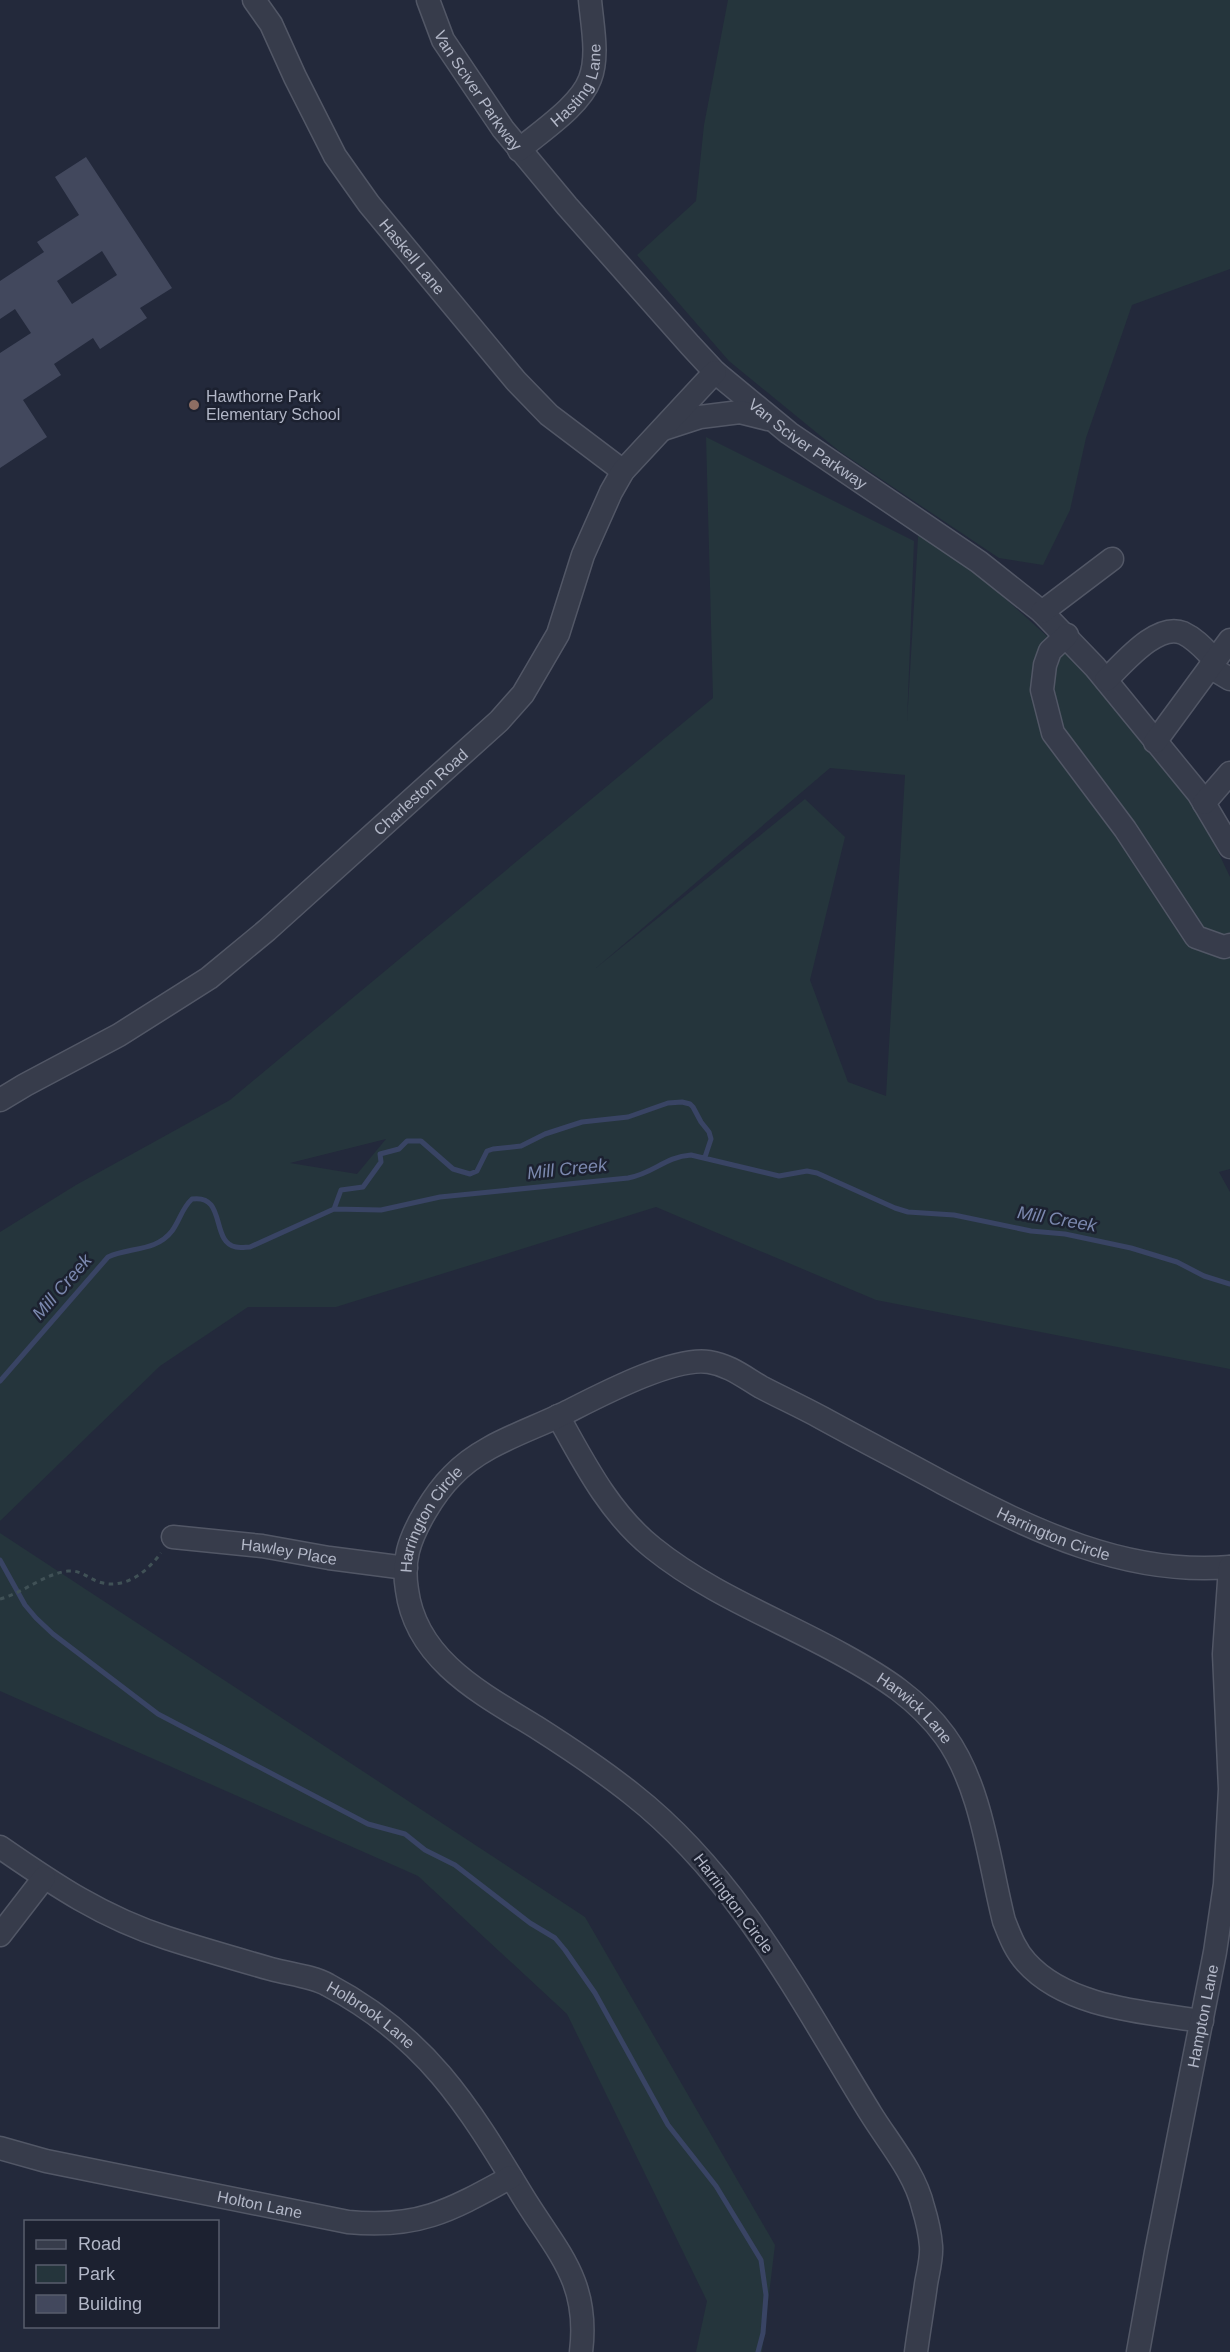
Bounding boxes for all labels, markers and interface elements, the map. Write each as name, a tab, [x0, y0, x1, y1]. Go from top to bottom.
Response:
street label: Van Sciver Parkway	[431, 28, 525, 154]
street label: Hasting Lane	[547, 44, 604, 130]
street label: Haskell Lane	[376, 216, 448, 298]
place label: Hawthorne Park Elementary School	[206, 388, 340, 423]
street label: Van Sciver Parkway	[745, 395, 870, 492]
marker: Hawthorne Park Elementary School	[187, 398, 201, 412]
street label: Charleston Road	[370, 746, 471, 839]
water label: Mill Creek	[526, 1155, 609, 1183]
water label: Mill Creek	[1016, 1202, 1099, 1236]
water label: Mill Creek	[28, 1249, 96, 1324]
street label: Harrington Circle	[397, 1463, 466, 1573]
street label: Harrington Circle	[994, 1504, 1112, 1564]
street label: Hawley Place	[240, 1536, 338, 1568]
street label: Harwick Lane	[874, 1669, 956, 1747]
street label: Harrington Circle	[691, 1850, 777, 1956]
street label: Hampton Lane	[1184, 1963, 1221, 2069]
street label: Holbrook Lane	[324, 1978, 418, 2052]
street label: Holton Lane	[216, 2188, 304, 2222]
legend	[24, 2220, 219, 2328]
text: Road	[78, 2234, 121, 2254]
text: Park	[78, 2264, 116, 2284]
text: Building	[78, 2294, 142, 2314]

